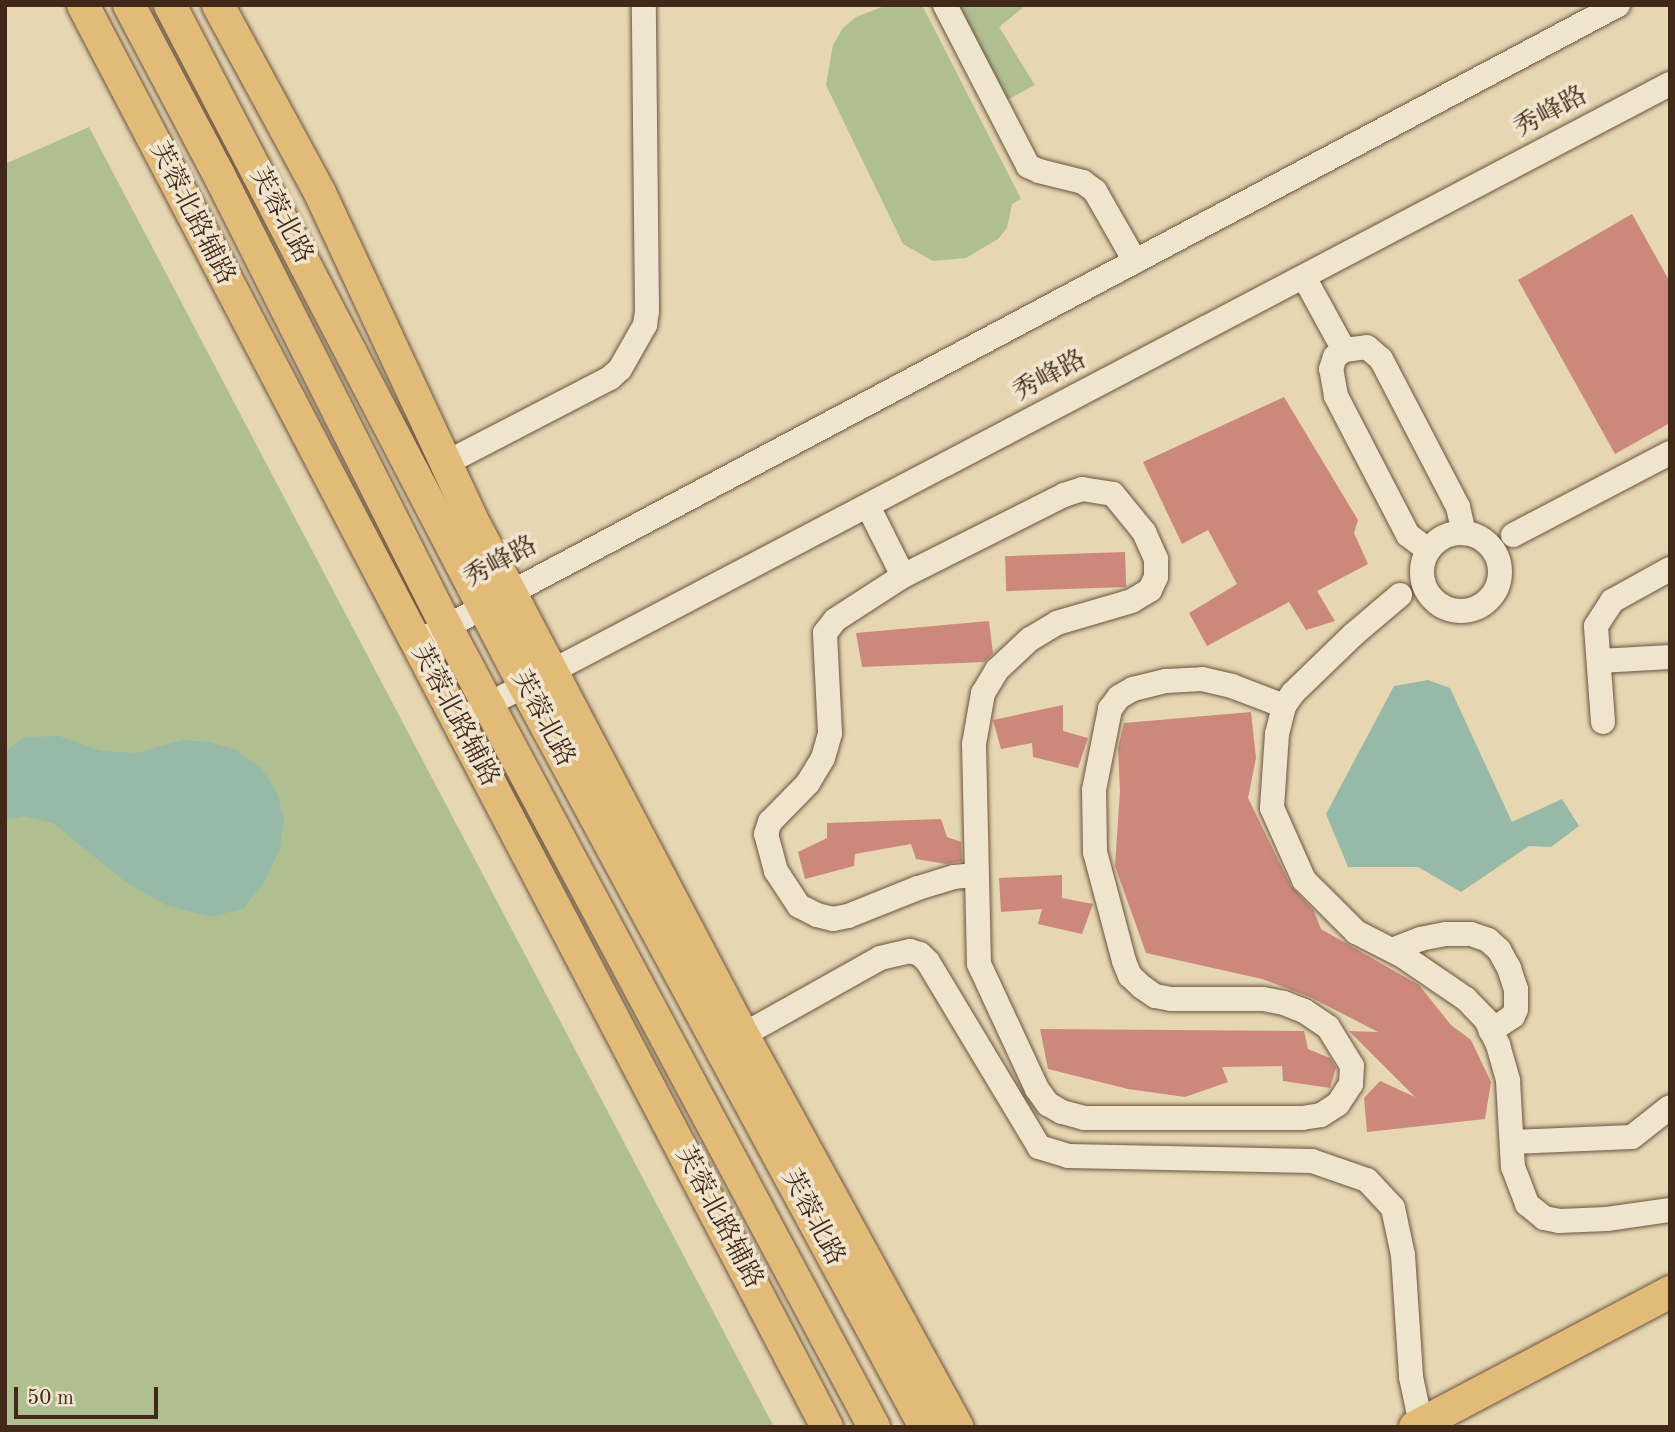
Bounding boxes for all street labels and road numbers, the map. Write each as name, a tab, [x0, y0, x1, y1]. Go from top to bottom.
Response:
street label: 秀峰路	[1509, 81, 1593, 145]
street label: 芙蓉北路辅路	[142, 137, 240, 291]
street label: 芙蓉北路	[242, 163, 318, 269]
street label: 秀峰路	[1008, 345, 1092, 409]
street label: 秀峰路	[459, 531, 543, 595]
street label: 芙蓉北路辅路	[404, 640, 504, 792]
street label: 芙蓉北路	[504, 666, 580, 772]
street label: 芙蓉北路辅路	[668, 1142, 768, 1294]
street label: 芙蓉北路	[774, 1165, 850, 1271]

